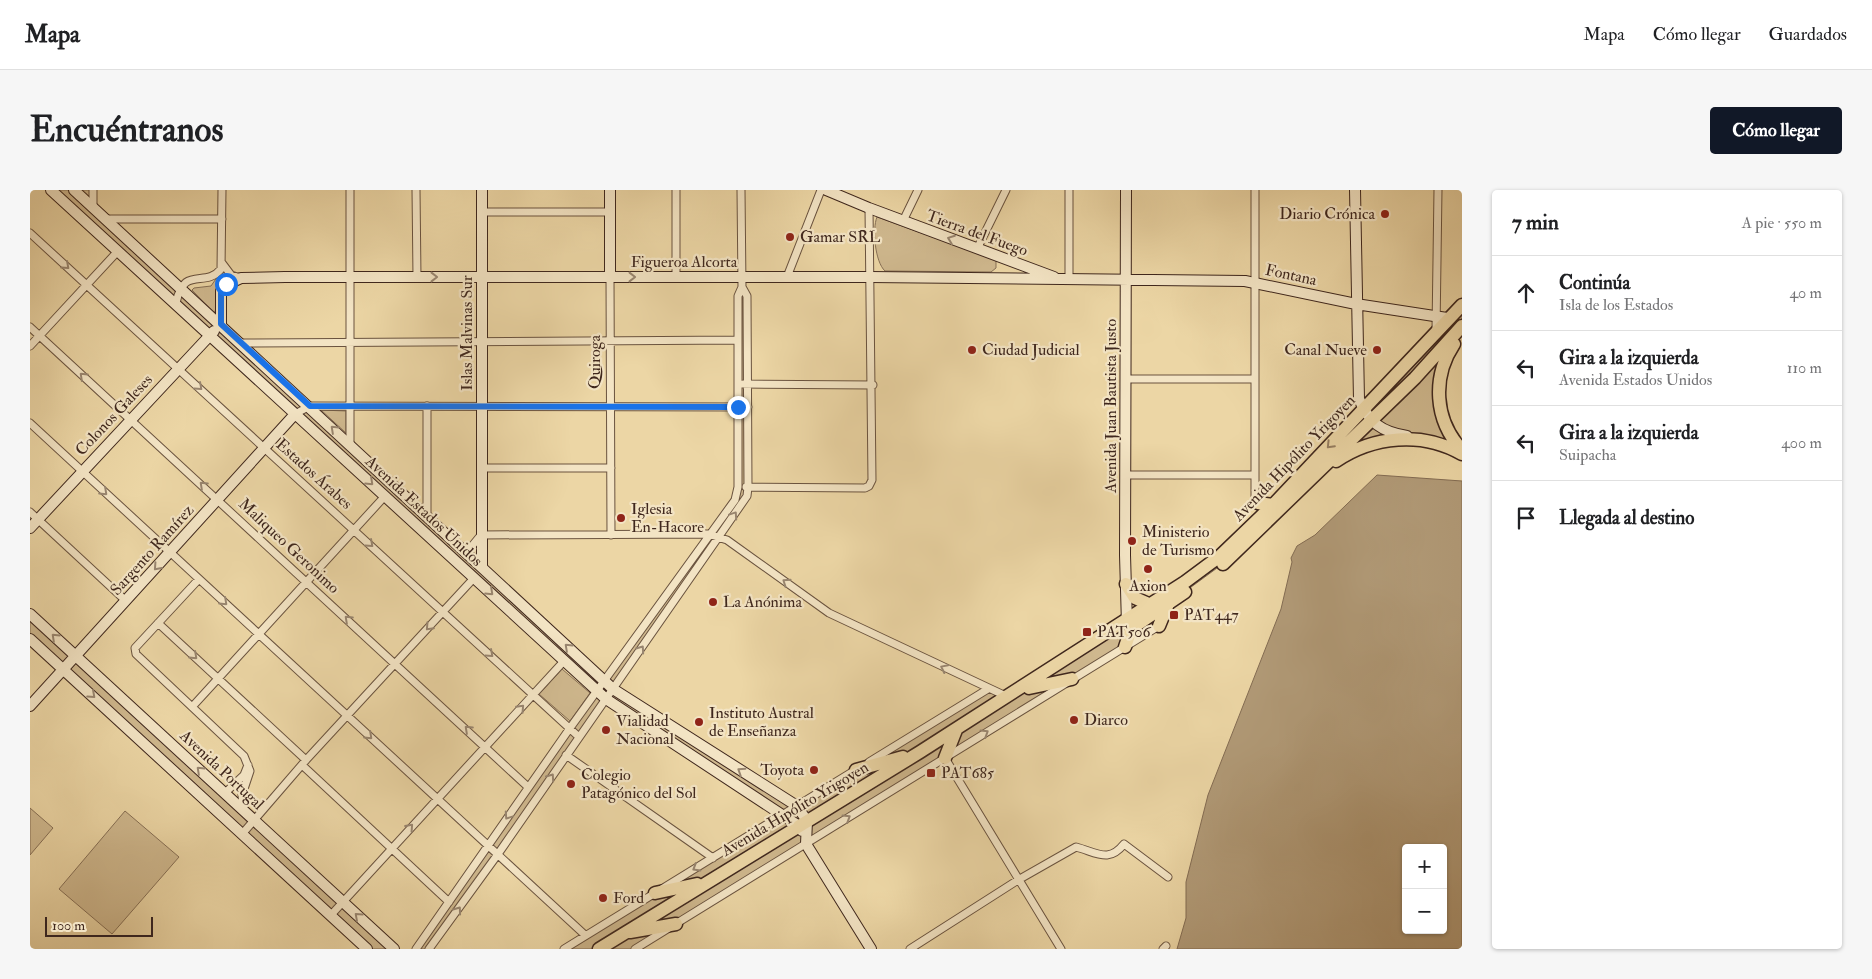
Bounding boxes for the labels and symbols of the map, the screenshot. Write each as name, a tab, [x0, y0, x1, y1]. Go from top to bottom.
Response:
place label: Diario Crónica	[1279, 204, 1375, 224]
street label: Tierra del Fuego	[923, 205, 1031, 261]
marker: Diario Crónica	[1379, 208, 1391, 220]
place label: Gamar SRL	[800, 227, 881, 247]
marker: Gamar SRL	[784, 231, 796, 243]
one-way arrow	[947, 235, 956, 245]
street label: Figueroa Alcorta	[631, 252, 738, 272]
one-way arrow	[60, 260, 69, 269]
street label: Fontana	[1263, 260, 1319, 290]
one-way arrow	[430, 272, 438, 282]
one-way arrow	[628, 272, 636, 282]
route start	[215, 273, 238, 296]
street label: Islas Malvinas Sur	[457, 275, 477, 391]
street label: Avenida Juan Bautista Justo	[1101, 319, 1122, 494]
street label: Quiroga	[585, 335, 605, 389]
place label: Ciudad Judicial	[982, 340, 1080, 361]
place label: Canal Nueve	[1284, 340, 1367, 360]
marker: Ciudad Judicial	[966, 344, 978, 356]
marker: Canal Nueve	[1371, 344, 1383, 356]
street label: Colonos Galeses	[71, 370, 157, 460]
one-way arrow	[79, 372, 88, 381]
one-way arrow	[193, 381, 202, 390]
street label: Avenida Hipólito Yrigoyen	[1228, 391, 1360, 527]
route end	[727, 396, 750, 419]
one-way arrow	[331, 426, 340, 435]
street label: Estados Árabes	[272, 434, 357, 514]
one-way arrow	[1327, 439, 1336, 448]
street label: Avenida Estados Unidos	[360, 451, 487, 571]
one-way arrow	[364, 476, 373, 485]
one-way arrow	[199, 482, 208, 491]
one-way arrow	[99, 486, 108, 495]
street label: Maliqueo Geronimo	[234, 494, 344, 598]
place label: Iglesia En-Hacore	[631, 499, 704, 537]
street label: Sargento Ramírez	[106, 500, 198, 600]
one-way arrow	[728, 511, 737, 521]
marker: Iglesia En-Hacore	[615, 512, 627, 524]
place label: Ministerio de Turismo	[1142, 522, 1214, 560]
marker: Ministerio de Turismo	[1126, 535, 1138, 547]
one-way arrow	[365, 538, 374, 547]
one-way arrow	[154, 561, 163, 570]
marker: Axion	[1142, 563, 1154, 575]
place label: Axion	[1128, 576, 1167, 596]
one-way arrow	[782, 579, 792, 588]
one-way arrow	[484, 586, 493, 595]
place label: La Anónima	[723, 592, 803, 612]
one-way arrow	[218, 596, 227, 605]
marker: La Anónima	[707, 596, 719, 608]
place label: PAT447	[1184, 605, 1239, 625]
marker: PAT447	[1168, 609, 1180, 621]
one-way arrow	[345, 616, 354, 625]
one-way arrow	[426, 621, 435, 630]
place label: PAT506	[1097, 622, 1152, 642]
marker: PAT506	[1081, 626, 1093, 638]
one-way arrow	[51, 634, 60, 643]
one-way arrow	[565, 644, 574, 653]
one-way arrow	[635, 645, 644, 654]
one-way arrow	[485, 648, 494, 657]
one-way arrow	[188, 650, 197, 659]
one-way arrow	[940, 664, 949, 674]
one-way arrow	[86, 689, 95, 698]
place label: Instituto Austral de Enseñanza	[709, 703, 814, 741]
one-way arrow	[515, 705, 524, 714]
place label: Diarco	[1084, 710, 1128, 730]
place label: Vialidad Nacional	[616, 711, 674, 749]
marker: Diarco	[1068, 714, 1080, 726]
marker: Instituto Austral de Enseñanza	[693, 716, 705, 728]
marker: Vialidad Nacional	[600, 724, 612, 736]
street label: Avenida Portugal	[175, 725, 268, 814]
one-way arrow	[464, 726, 473, 735]
one-way arrow	[980, 729, 989, 739]
one-way arrow	[363, 730, 372, 739]
street label: Avenida Hipólito Yrigoyen	[717, 757, 873, 862]
place label: Toyota	[760, 760, 804, 780]
place label: PAT685	[941, 763, 994, 783]
marker: Toyota	[808, 764, 820, 776]
place label: Colegio Patagónico del Sol	[581, 765, 696, 803]
one-way arrow	[197, 767, 206, 776]
one-way arrow	[738, 767, 747, 777]
marker: PAT685	[925, 767, 937, 779]
one-way arrow	[545, 773, 554, 783]
marker: Colegio Patagónico del Sol	[565, 778, 577, 790]
one-way arrow	[505, 811, 514, 820]
one-way arrow	[842, 815, 851, 825]
one-way arrow	[404, 824, 413, 833]
one-way arrow	[692, 862, 701, 872]
place label: Ford	[613, 888, 644, 908]
marker: Ford	[597, 892, 609, 904]
one-way arrow	[451, 906, 461, 915]
one-way arrow	[355, 913, 364, 922]
scale bar	[45, 914, 152, 937]

